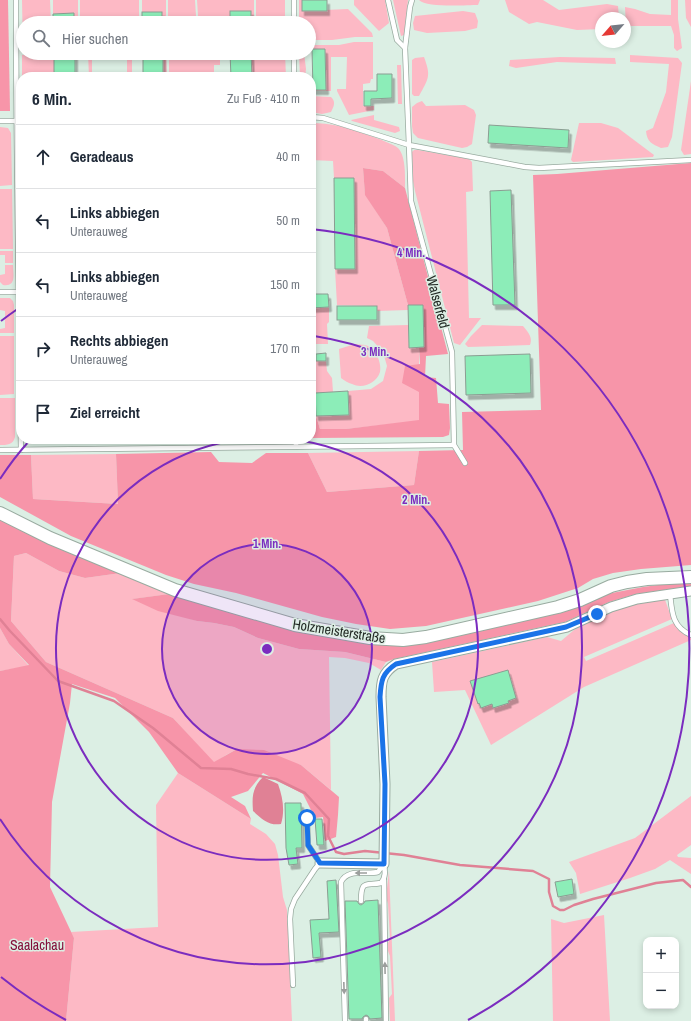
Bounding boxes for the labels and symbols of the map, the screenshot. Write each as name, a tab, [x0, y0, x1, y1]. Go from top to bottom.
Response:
north arrow	[595, 12, 631, 48]
text: 4 Min.	[397, 245, 425, 261]
street label: Walserfeld	[422, 274, 454, 330]
text: 3 Min.	[361, 344, 389, 360]
text: 2 Min.	[402, 492, 430, 508]
text: 1 Min.	[253, 536, 281, 552]
route end	[588, 605, 606, 623]
street label: Holzmeisterstraße	[291, 615, 387, 647]
centre of rings	[260, 642, 274, 656]
route start	[298, 809, 316, 827]
one-way arrow	[354, 870, 367, 876]
park label: Saalachau	[10, 936, 64, 954]
one-way arrow	[382, 962, 389, 974]
one-way arrow	[341, 982, 347, 995]

